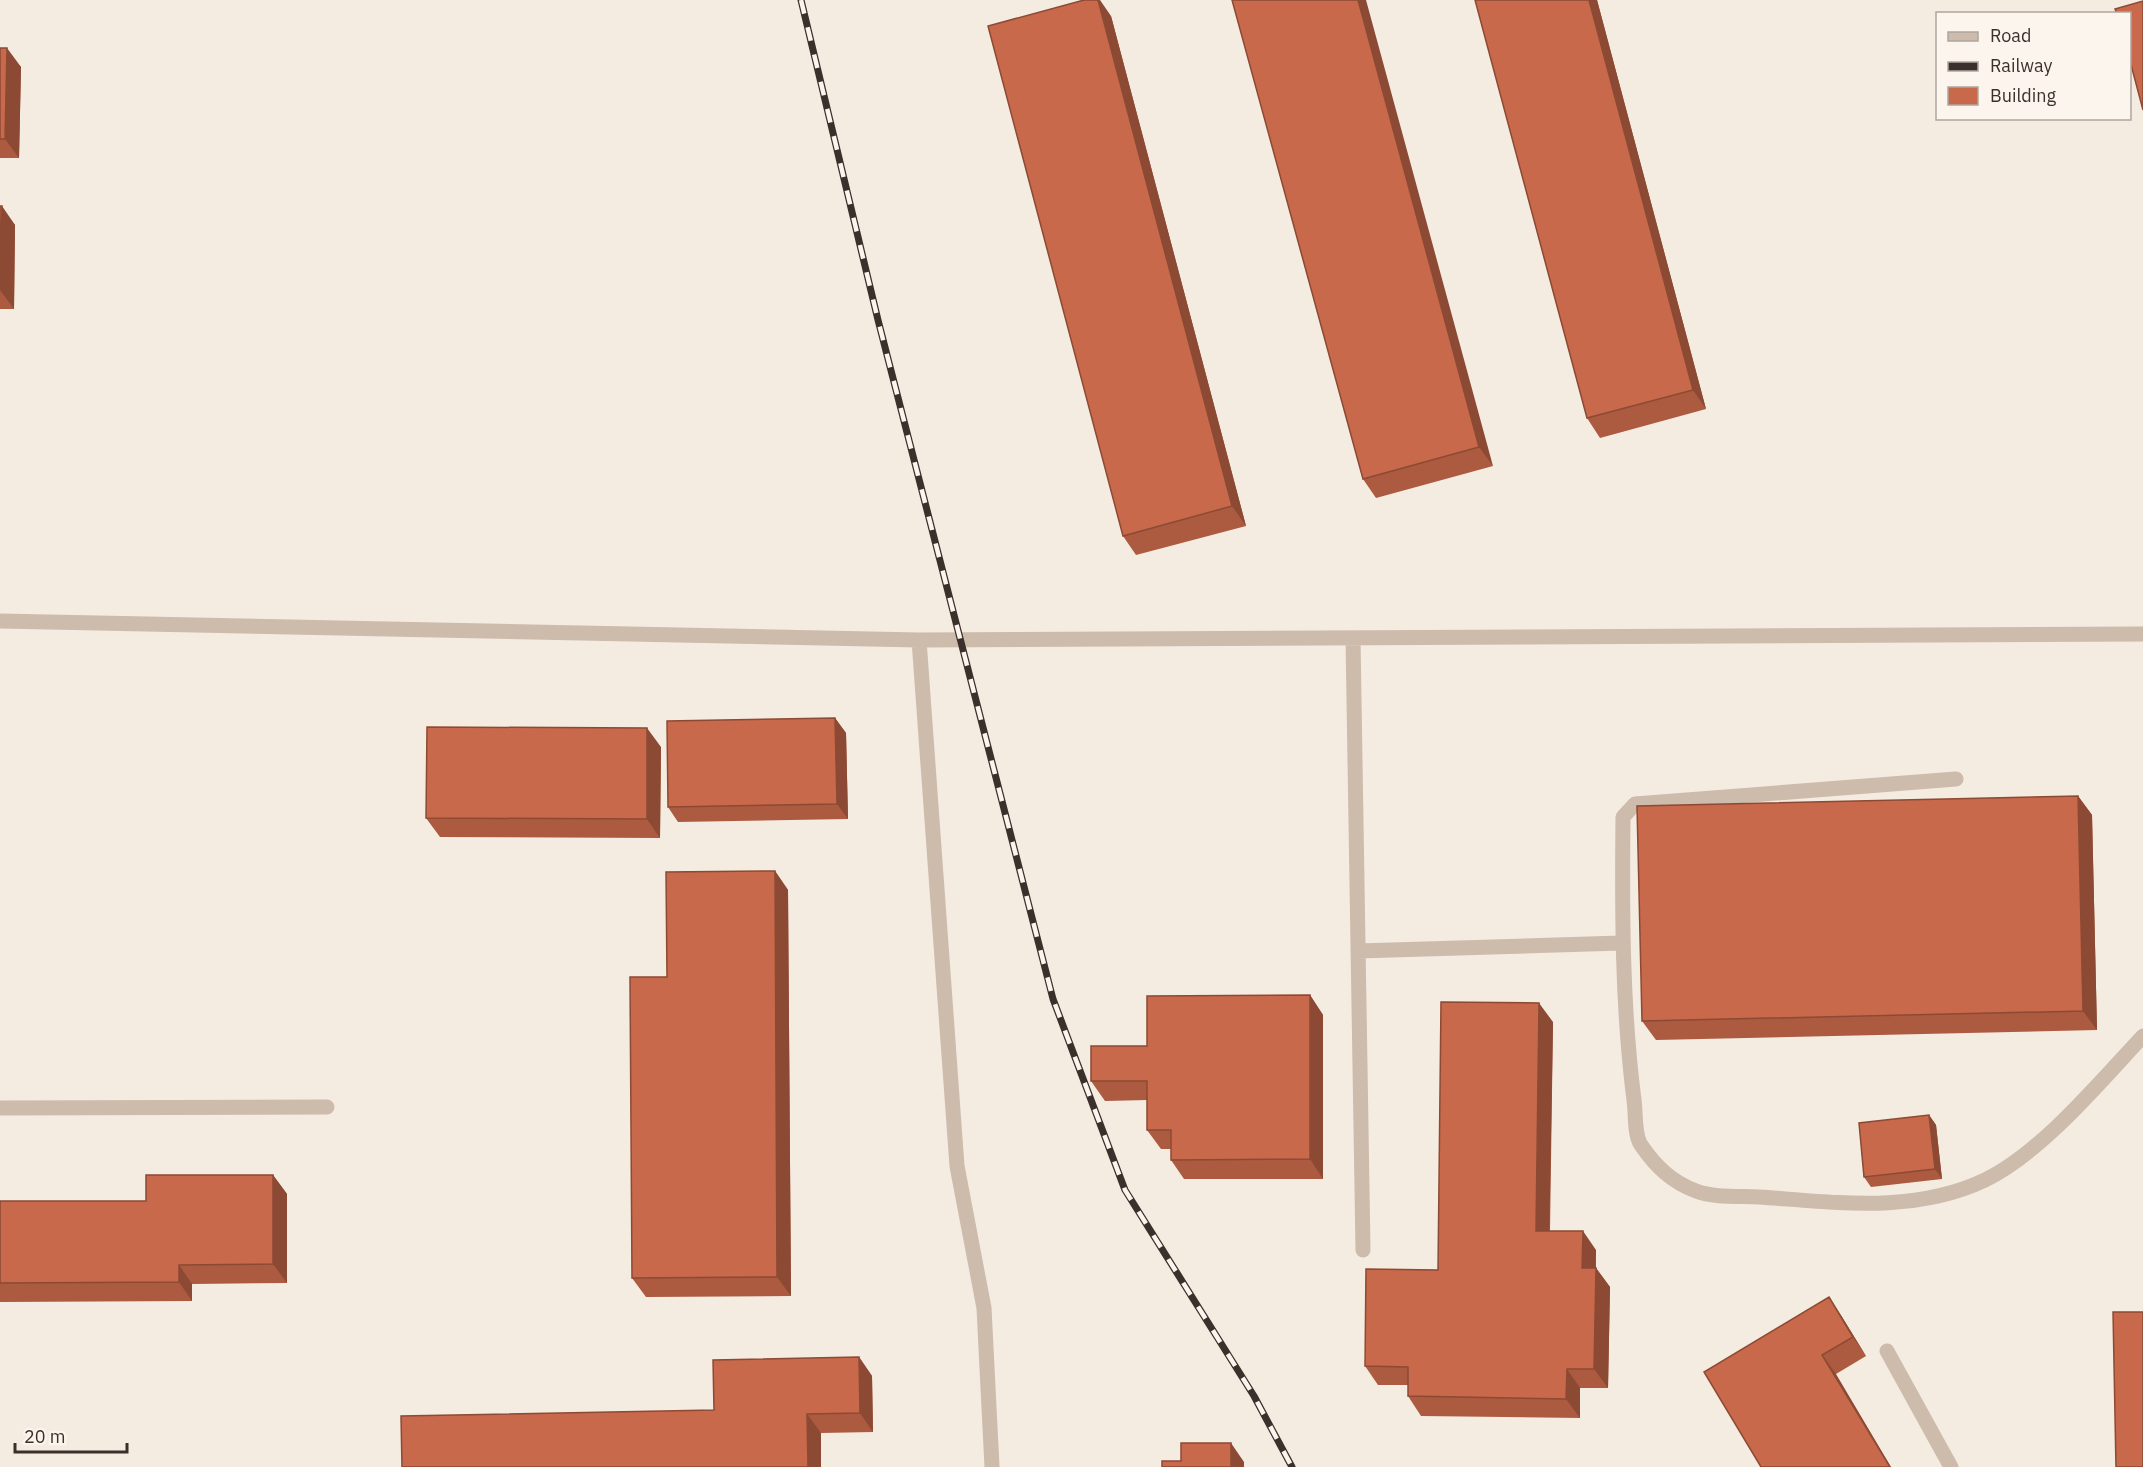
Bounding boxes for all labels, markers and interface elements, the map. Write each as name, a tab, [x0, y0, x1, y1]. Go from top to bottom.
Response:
legend	[1936, 12, 2131, 120]
text: Road	[1990, 24, 2031, 47]
text: Railway	[1990, 54, 2052, 77]
text: Building	[1990, 84, 2057, 107]
scale bar	[15, 1416, 128, 1454]
text: 20 m	[24, 1425, 66, 1448]

